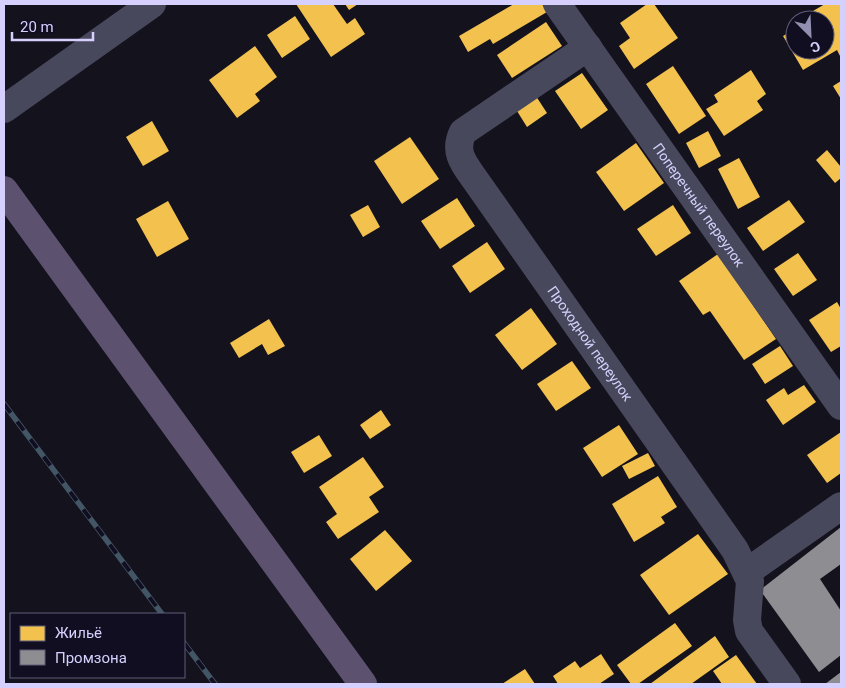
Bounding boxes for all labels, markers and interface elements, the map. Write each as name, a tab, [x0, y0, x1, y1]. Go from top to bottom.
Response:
scale bar	[12, 10, 94, 42]
north arrow	[785, 10, 835, 60]
text: 20 m	[20, 18, 54, 36]
text: С	[808, 38, 823, 56]
street label: Поперечный переулок	[650, 140, 748, 270]
street label: Проходной переулок	[544, 283, 636, 405]
legend	[10, 613, 185, 678]
text: Жильё	[55, 624, 102, 642]
text: Промзона	[55, 649, 127, 667]

